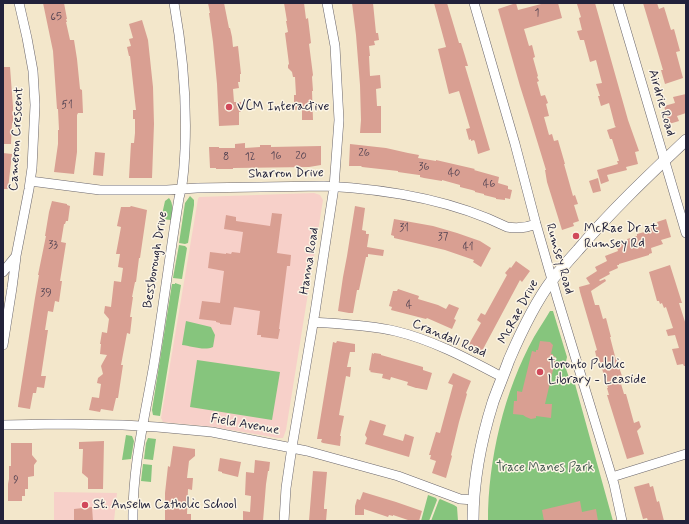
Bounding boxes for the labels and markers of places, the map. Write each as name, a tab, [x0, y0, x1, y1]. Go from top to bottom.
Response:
place label: VCM Interactive	[237, 99, 329, 115]
marker: VCM Interactive	[224, 102, 234, 112]
place label: McRae Dr at Rumsey Rd	[584, 221, 658, 252]
marker: McRae Dr at Rumsey Rd	[571, 231, 581, 241]
place label: Toronto Public Library - Leaside	[548, 357, 646, 388]
marker: Toronto Public Library - Leaside	[535, 367, 545, 377]
place label: St. Anselm Catholic School	[93, 497, 237, 513]
marker: St. Anselm Catholic School	[80, 500, 90, 510]

